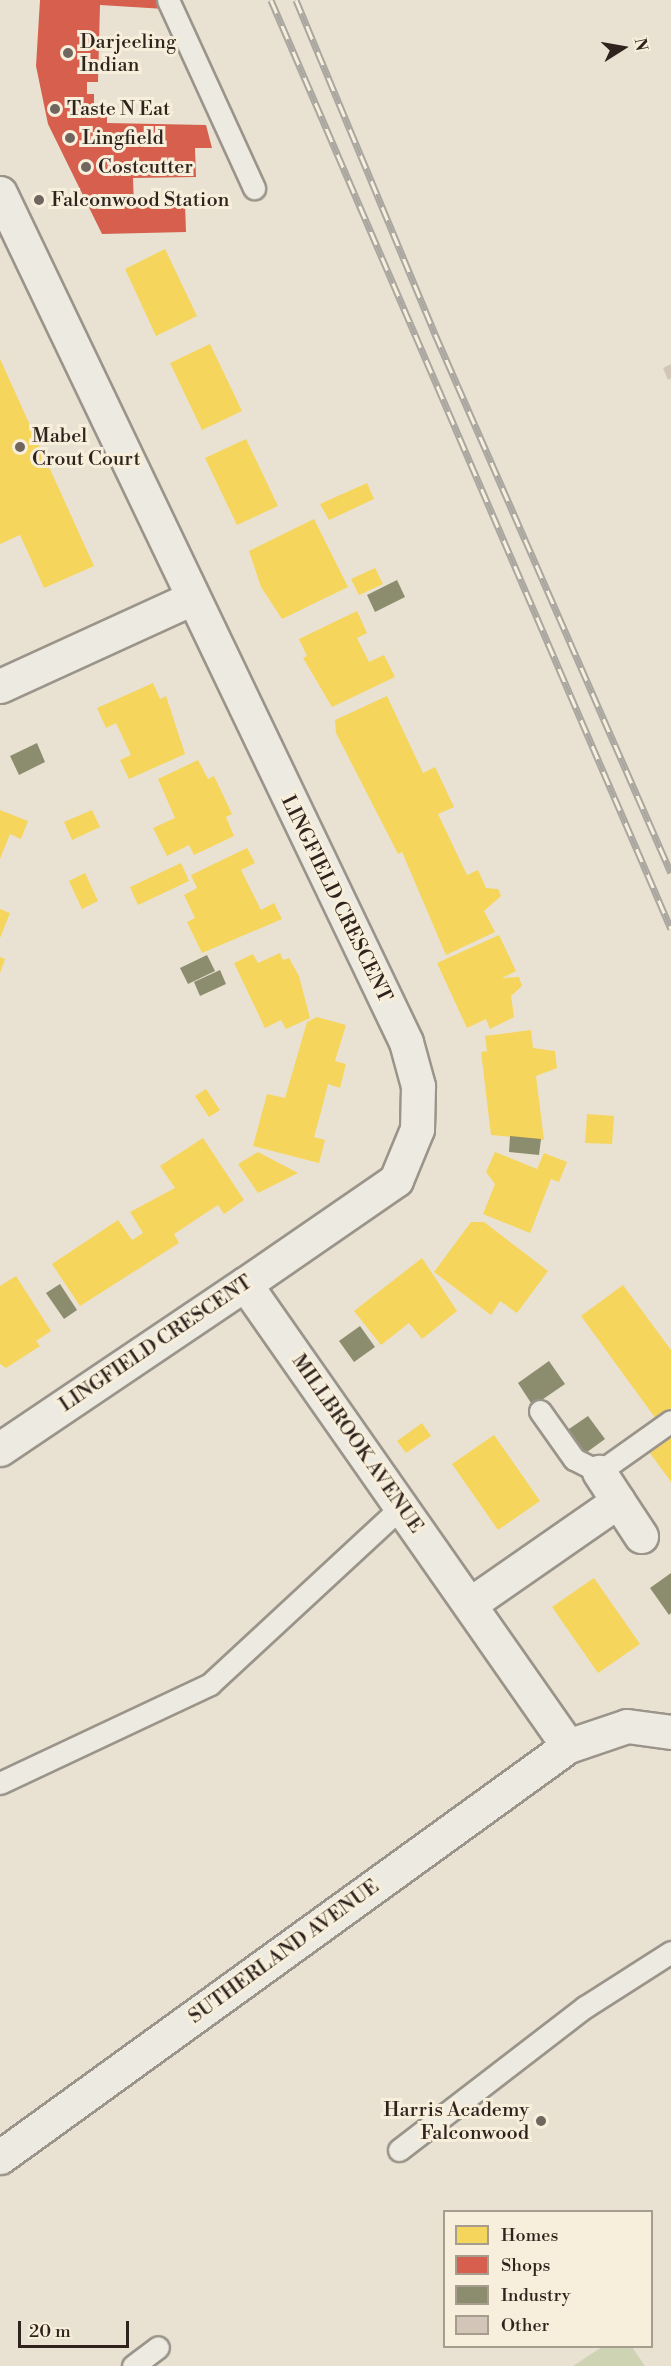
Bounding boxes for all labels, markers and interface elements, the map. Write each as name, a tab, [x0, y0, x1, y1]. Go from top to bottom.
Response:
north arrow	[593, 18, 653, 78]
place label: Darjeeling Indian	[80, 30, 176, 77]
text: N	[630, 36, 652, 53]
marker: Darjeeling Indian	[61, 46, 75, 60]
place label: Taste N Eat	[67, 97, 170, 121]
marker: Taste N Eat	[48, 102, 62, 116]
place label: Lingfield	[82, 126, 164, 150]
marker: Lingfield	[63, 131, 77, 145]
place label: Costcutter	[98, 155, 193, 179]
marker: Costcutter	[79, 160, 93, 174]
place label: Falconwood Station	[51, 188, 230, 212]
marker: Falconwood Station	[32, 193, 46, 207]
place label: Mabel Crout Court	[32, 424, 141, 471]
marker: Mabel Crout Court	[13, 440, 27, 454]
street label: LINGFIELD CRESCENT	[275, 792, 397, 1006]
street label: LINGFIELD CRESCENT	[55, 1271, 257, 1417]
street label: MILLBROOK AVENUE	[286, 1350, 428, 1538]
street label: SUTHERLAND AVENUE	[184, 1875, 384, 2029]
place label: Harris Academy Falconwood	[383, 2098, 529, 2145]
marker: Harris Academy Falconwood	[534, 2114, 548, 2128]
legend	[443, 2210, 653, 2348]
text: Homes	[501, 2224, 558, 2247]
text: Shops	[501, 2254, 550, 2277]
text: Industry	[501, 2284, 571, 2307]
scale bar	[21, 2309, 132, 2347]
text: Other	[501, 2314, 549, 2337]
text: 20 m	[29, 2320, 71, 2343]

